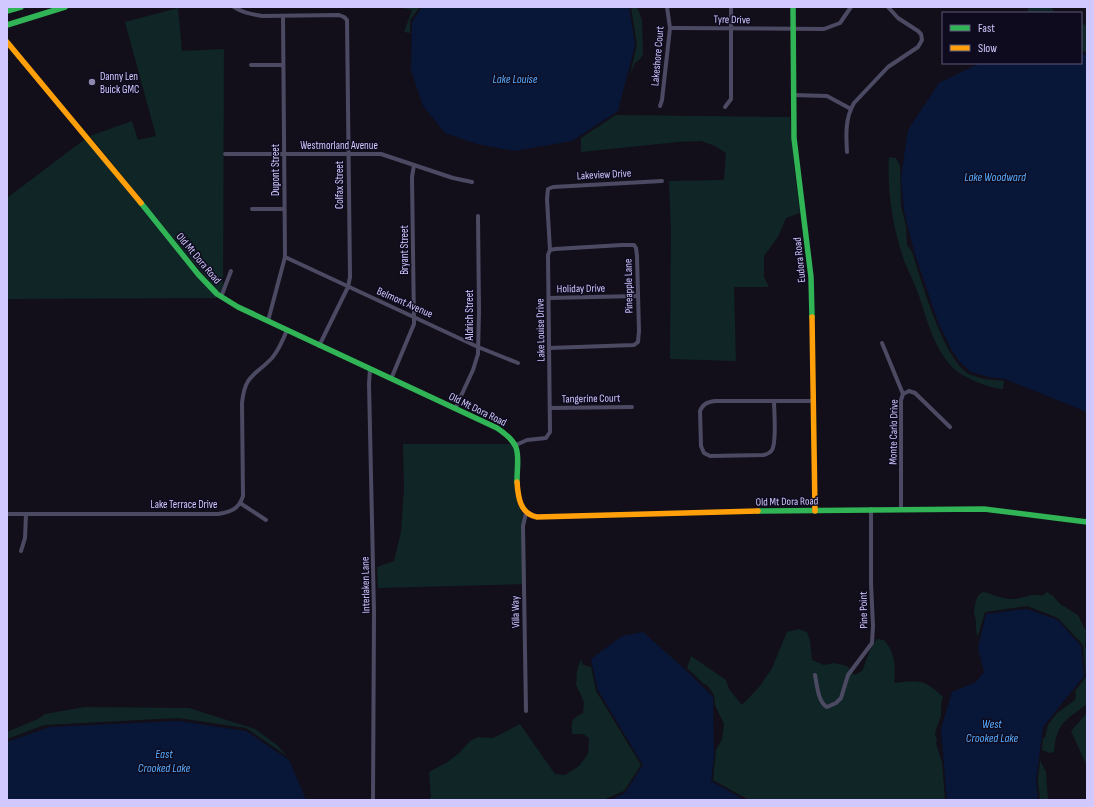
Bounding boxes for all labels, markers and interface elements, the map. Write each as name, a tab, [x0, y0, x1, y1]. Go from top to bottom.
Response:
legend	[942, 12, 1082, 64]
street label: Tyre Drive	[714, 13, 750, 26]
text: Fast	[978, 21, 995, 36]
street label: Lakeshore Court	[648, 25, 667, 87]
text: Slow	[978, 41, 997, 56]
place label: Danny Len Buick GMC	[100, 70, 139, 96]
water label: Lake Louise	[492, 72, 538, 87]
marker: Danny Len Buick GMC	[87, 77, 97, 87]
street label: Westmorland Avenue	[300, 139, 378, 152]
street label: Dupont Street	[269, 143, 282, 196]
street label: Colfax Street	[333, 160, 346, 209]
street label: Lakeview Drive	[576, 167, 632, 182]
water label: Lake Woodward	[964, 170, 1027, 185]
street label: Bryant Street	[398, 225, 411, 275]
street label: Old Mt Dora Road	[173, 230, 224, 287]
street label: Eudora Road	[791, 236, 808, 283]
street label: Pineapple Lane	[622, 258, 635, 314]
street label: Holiday Drive	[557, 282, 605, 295]
street label: Belmont Avenue	[375, 284, 435, 321]
street label: Aldrich Street	[463, 289, 476, 341]
street label: Lake Louise Drive	[533, 298, 548, 362]
street label: Old Mt Dora Road	[447, 390, 509, 429]
street label: Tangerine Court	[562, 391, 621, 406]
street label: Monte Carlo Drive	[886, 399, 901, 465]
street label: Old Mt Dora Road	[756, 494, 819, 509]
street label: Lake Terrace Drive	[151, 498, 217, 511]
street label: Interlaken Lane	[359, 557, 372, 613]
street label: Pine Point	[857, 591, 870, 629]
street label: Villa Way	[509, 595, 522, 628]
water label: West Crooked Lake	[966, 717, 1019, 746]
water label: East Crooked Lake	[138, 747, 191, 776]

